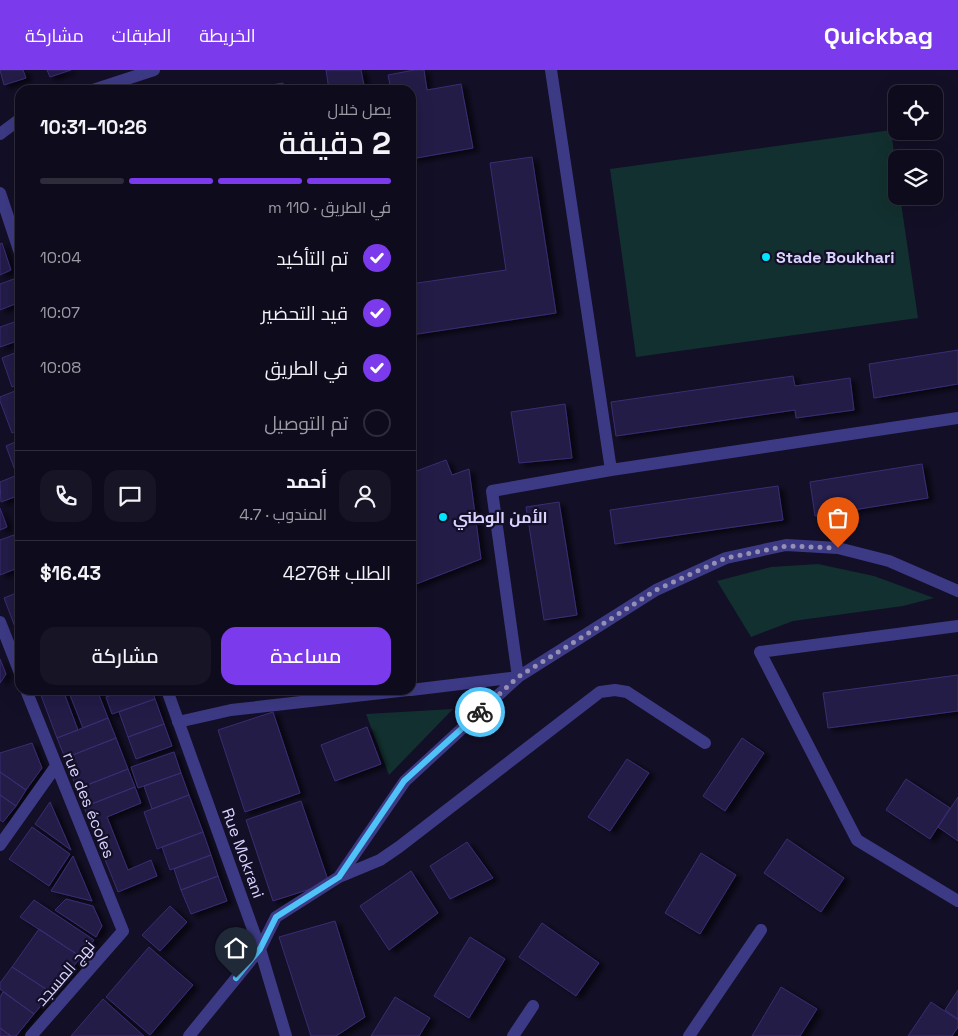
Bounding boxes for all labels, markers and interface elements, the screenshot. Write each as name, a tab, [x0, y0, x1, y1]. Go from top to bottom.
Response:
text: Quickbag	[824, 20, 933, 51]
text: مشاركة	[25, 24, 84, 47]
text: الطبقات	[112, 24, 171, 47]
text: الخريطة	[199, 24, 256, 47]
map controls	[888, 85, 943, 205]
button: locate	[888, 85, 943, 140]
text: يصل خلال	[328, 99, 391, 120]
text: 10:26–10:31	[40, 115, 147, 140]
text: 2 دقيقة	[279, 123, 391, 163]
button: layers	[888, 150, 943, 205]
text: في الطريق · 110 m	[268, 197, 391, 218]
icon: check	[363, 244, 391, 272]
text: تم التأكيد	[276, 246, 348, 271]
text: 10:04	[40, 247, 81, 268]
place label: Stade Boukhari	[776, 247, 895, 268]
marker: Stade Boukhari	[760, 251, 772, 263]
icon: check	[363, 299, 391, 327]
text: قيد التحضير	[261, 301, 348, 326]
text: 10:07	[40, 302, 80, 323]
icon: check	[363, 354, 391, 382]
text: في الطريق	[265, 356, 348, 381]
text: 10:08	[40, 357, 81, 378]
text: تم التوصيل	[264, 411, 348, 436]
text: أحمد	[286, 469, 327, 494]
button: phone	[40, 470, 92, 522]
button: chat	[104, 470, 156, 522]
button: person	[339, 470, 391, 522]
pin	[817, 497, 859, 548]
text: المندوب · 4.7	[239, 504, 327, 525]
icon: bag	[824, 504, 852, 532]
place label: الأمن الوطني	[453, 507, 548, 530]
marker: الأمن الوطني	[437, 511, 449, 523]
text: $16.43	[40, 561, 101, 586]
text: الطلب #4276	[283, 561, 391, 586]
button: مشاركة	[40, 627, 211, 685]
button: مساعدة	[221, 627, 391, 685]
courier	[455, 687, 505, 737]
icon: bike	[466, 698, 494, 726]
street label: rue des écoles	[58, 749, 120, 861]
street label: Rue Mokrani	[217, 805, 269, 901]
pin	[215, 927, 257, 978]
icon: home	[222, 934, 250, 962]
street label: نهج المسجد	[31, 936, 100, 1011]

